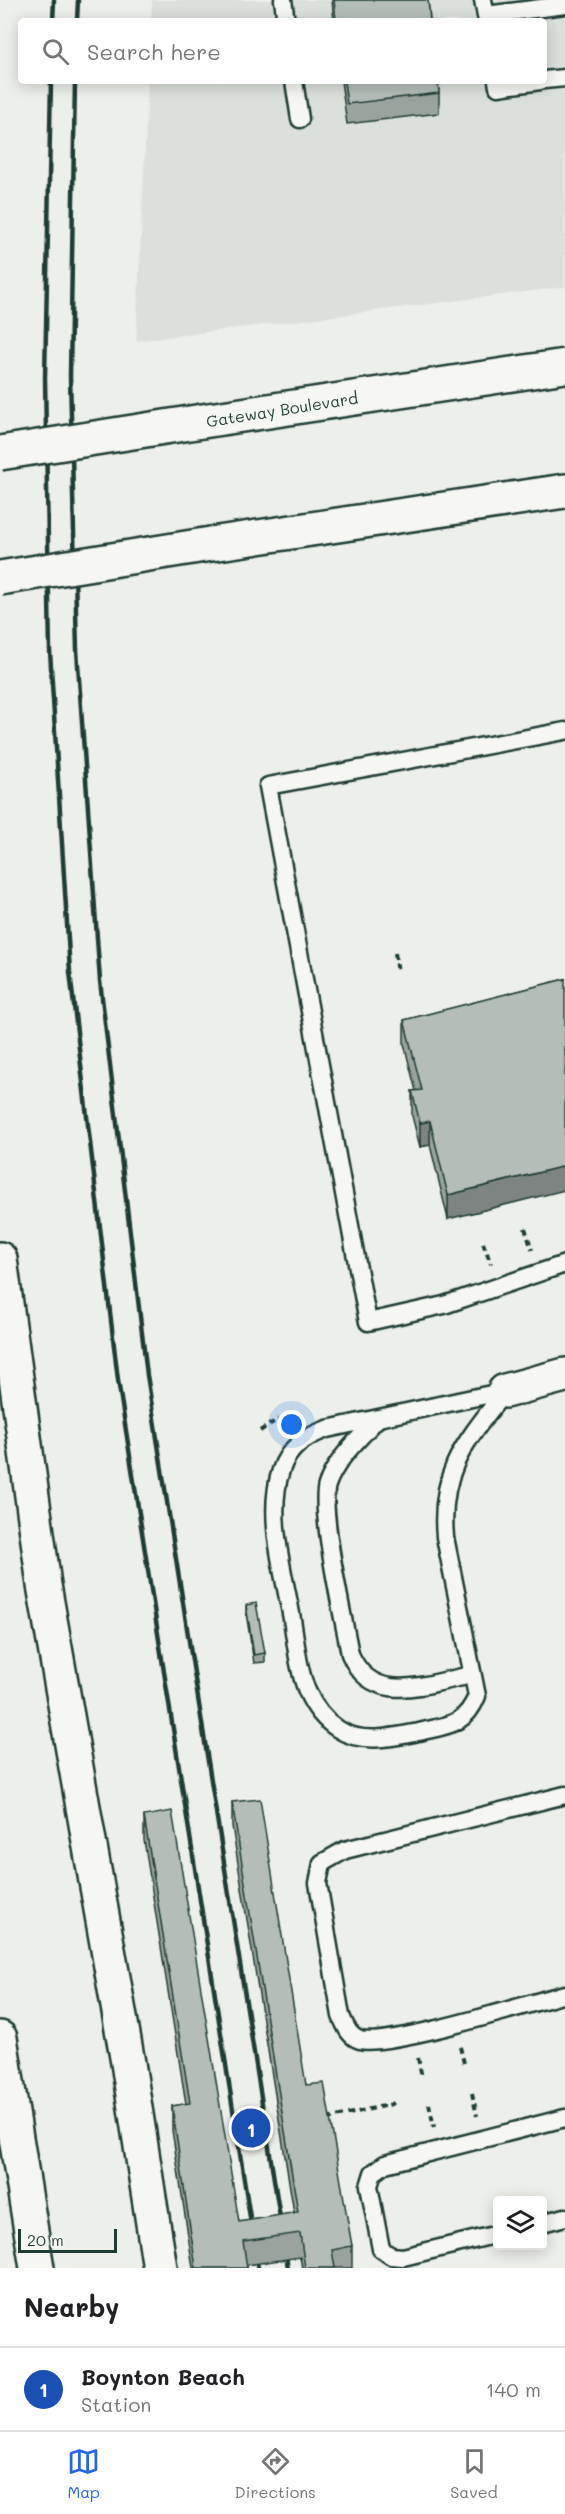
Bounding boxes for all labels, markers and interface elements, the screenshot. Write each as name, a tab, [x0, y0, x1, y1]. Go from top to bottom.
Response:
search box	[18, 18, 547, 84]
icon: search	[39, 35, 72, 68]
text: Search here	[87, 37, 221, 66]
street label: Gateway Boulevard	[205, 387, 359, 431]
your location	[277, 1410, 306, 1439]
pin: 1	[232, 2106, 270, 2150]
map controls	[493, 2196, 547, 2250]
button: layers	[493, 2196, 547, 2250]
scale bar	[18, 2226, 117, 2254]
text: 20 m	[27, 2229, 64, 2250]
text: Nearby	[24, 2290, 119, 2324]
text: Boynton Beach	[81, 2362, 245, 2391]
text: 1	[39, 2376, 48, 2402]
text: 140 m	[486, 2376, 541, 2402]
text: Station	[81, 2391, 151, 2417]
tab: Map	[67, 2445, 100, 2502]
tab: Directions	[235, 2445, 316, 2502]
tab: Saved	[450, 2445, 498, 2502]

